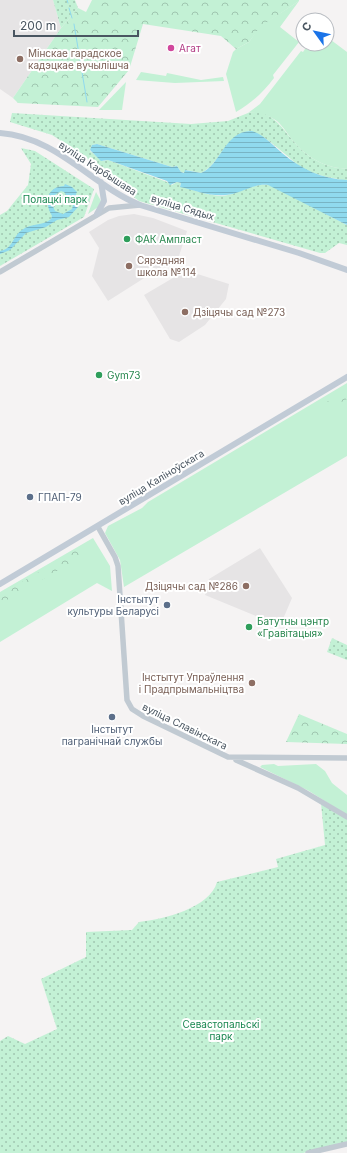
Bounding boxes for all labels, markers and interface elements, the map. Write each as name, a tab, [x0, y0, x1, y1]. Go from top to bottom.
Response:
scale bar	[14, 12, 138, 38]
north arrow	[295, 12, 335, 52]
text: 200 m	[20, 18, 56, 33]
text: С	[299, 19, 315, 34]
place label: Агат	[179, 42, 201, 54]
marker: Агат	[166, 43, 176, 53]
place label: Мінскае гарадское кадэцкае вучылішча	[28, 47, 129, 71]
marker: Мінскае гарадское кадэцкае вучылішча	[15, 54, 25, 64]
street label: вуліца Карбышава	[57, 138, 139, 198]
street label: вуліца Сядых	[150, 192, 217, 222]
park label: Полацкі парк	[23, 193, 88, 205]
place label: ФАК Ампласт	[135, 233, 202, 245]
marker: ФАК Ампласт	[122, 234, 132, 244]
place label: Сярэдняя школа №114	[137, 254, 196, 278]
marker: Сярэдняя школа №114	[124, 261, 134, 271]
place label: Дзіцячы сад №273	[193, 306, 285, 318]
marker: Дзіцячы сад №273	[180, 307, 190, 317]
place label: Gym73	[107, 369, 141, 381]
marker: Gym73	[94, 370, 104, 380]
street label: вуліца Каліноўскага	[116, 447, 206, 507]
place label: ГПАП-79	[38, 491, 82, 503]
marker: ГПАП-79	[25, 492, 35, 502]
place label: Дзіцячы сад №286	[145, 580, 238, 592]
marker: Дзіцячы сад №286	[241, 581, 251, 591]
place label: Інстытут культуры Беларусі	[67, 593, 159, 617]
marker: Інстытут культуры Беларусі	[162, 600, 172, 610]
place label: Батутны цэнтр «Гравітацыя»	[257, 615, 329, 639]
marker: Батутны цэнтр «Гравітацыя»	[244, 622, 254, 632]
place label: Інстытут Упраўлення і Прадпрымальніцтва	[139, 671, 244, 695]
marker: Інстытут Упраўлення і Прадпрымальніцтва	[247, 678, 257, 688]
street label: вуліца Славінскага	[141, 700, 229, 752]
marker: Інстытут пагранічнай службы	[107, 712, 117, 722]
place label: Інстытут пагранічнай службы	[62, 723, 162, 747]
park label: Севастопальскі парк	[183, 1018, 260, 1042]

